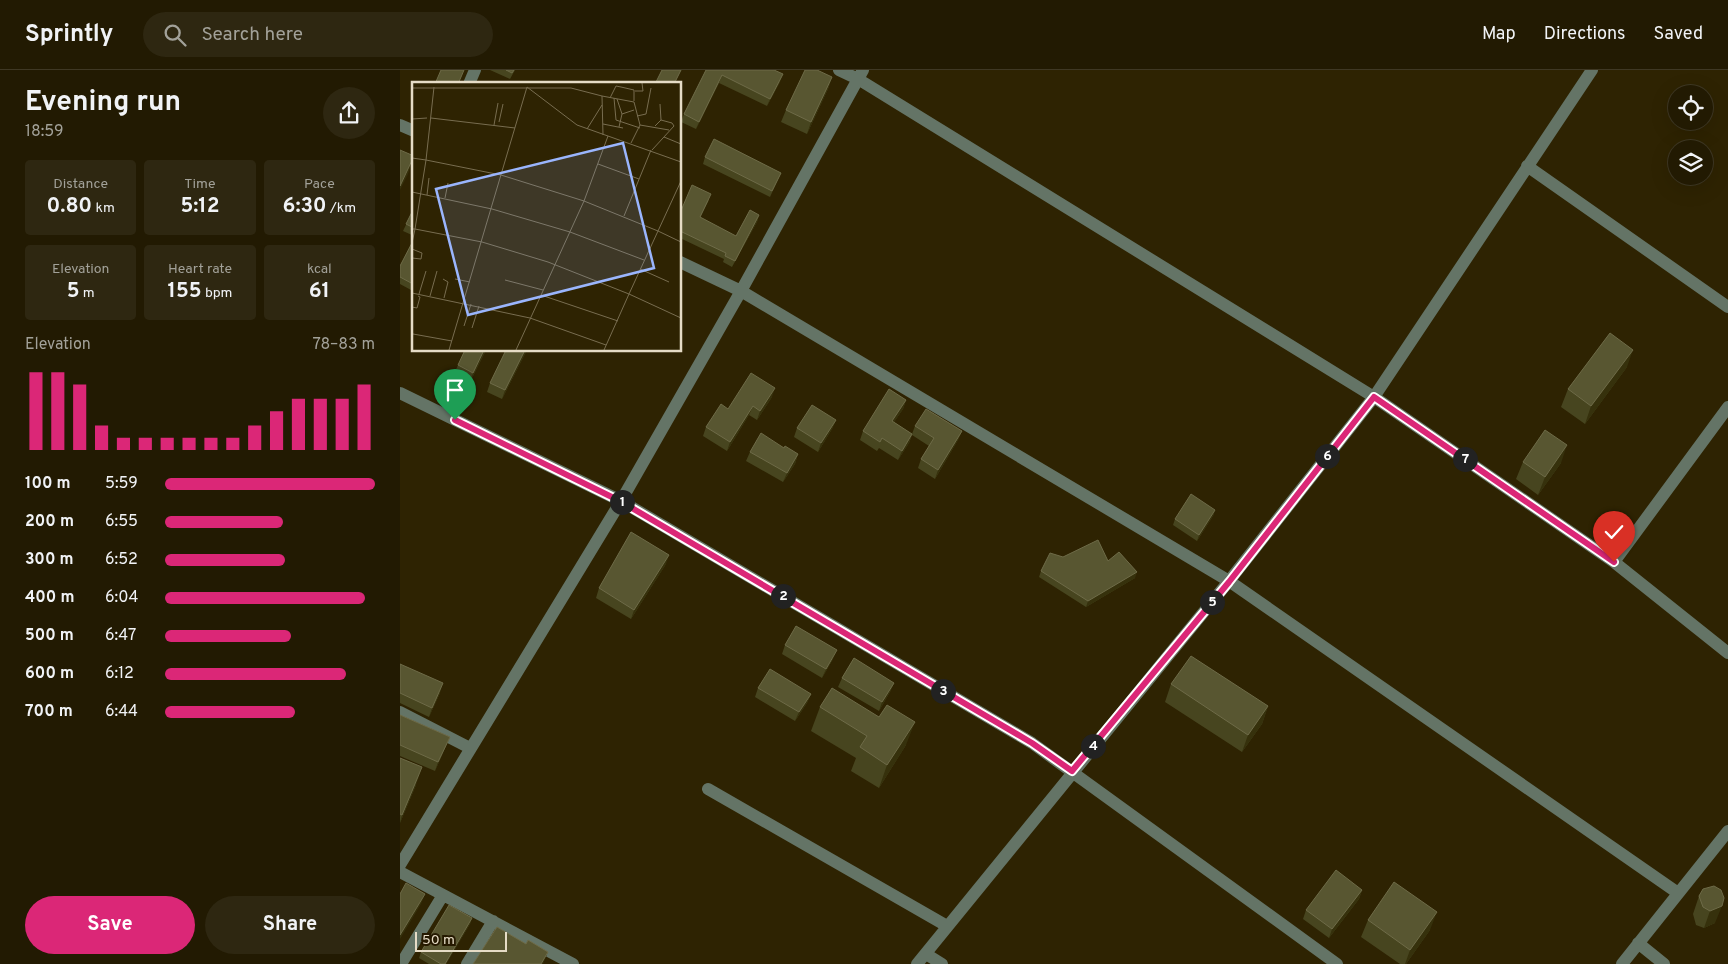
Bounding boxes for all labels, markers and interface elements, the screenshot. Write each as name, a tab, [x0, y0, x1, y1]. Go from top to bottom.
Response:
search box	[143, 12, 493, 57]
text: Sprintly	[25, 20, 113, 50]
icon: search	[161, 21, 189, 49]
text: Search here	[201, 23, 303, 47]
text: Map	[1482, 23, 1516, 46]
text: Directions	[1544, 23, 1626, 46]
text: Saved	[1654, 23, 1703, 46]
inset map	[412, 82, 681, 351]
text: Evening run	[25, 85, 181, 121]
map controls	[1668, 85, 1713, 185]
button: locate	[1668, 85, 1713, 130]
button: share	[323, 87, 375, 139]
text: 18:59	[25, 122, 64, 142]
button: layers	[1668, 140, 1713, 185]
text: Distance	[53, 176, 108, 193]
text: Time	[184, 176, 216, 193]
text: Pace	[304, 176, 335, 193]
text: 0.80	[47, 193, 92, 220]
text: 5:12	[180, 193, 220, 220]
text: 6:30	[283, 193, 327, 220]
text: km	[92, 200, 115, 217]
text: /km	[327, 200, 356, 217]
text: Elevation	[52, 261, 109, 278]
text: Heart rate	[168, 261, 232, 278]
text: kcal	[307, 261, 332, 278]
text: 5	[67, 278, 80, 305]
text: 155	[168, 278, 202, 305]
text: 61	[309, 278, 330, 305]
text: m	[80, 285, 95, 302]
text: bpm	[202, 285, 232, 302]
text: Elevation	[25, 335, 91, 355]
text: 78–83 m	[313, 335, 375, 355]
pin	[434, 369, 476, 420]
icon: arrive	[441, 376, 469, 404]
pin: 6	[1314, 444, 1340, 468]
pin: 7	[1452, 446, 1478, 472]
text: 6	[1323, 448, 1332, 465]
text: 7	[1462, 451, 1469, 468]
text: 100 m	[25, 474, 71, 494]
text: 5:59	[105, 474, 138, 494]
pin: 1	[610, 490, 634, 514]
text: 1	[620, 494, 625, 511]
pin	[1593, 511, 1635, 562]
text: 200 m	[25, 512, 74, 532]
text: 6:55	[105, 512, 138, 532]
icon: check	[1600, 518, 1628, 546]
text: 300 m	[25, 550, 73, 570]
text: 6:52	[105, 550, 138, 570]
pin: 2	[770, 584, 796, 608]
text: 400 m	[25, 588, 74, 608]
text: 6:04	[105, 588, 138, 608]
text: 2	[779, 588, 788, 605]
pin: 5	[1200, 590, 1224, 614]
text: 5	[1208, 594, 1217, 611]
text: 500 m	[25, 626, 74, 646]
text: 6:47	[105, 626, 136, 646]
text: 600 m	[25, 664, 74, 684]
text: 6:12	[105, 664, 134, 684]
pin: 3	[930, 678, 956, 704]
text: 3	[939, 683, 948, 700]
text: 700 m	[25, 702, 73, 722]
text: 6:44	[105, 702, 138, 722]
pin: 4	[1080, 734, 1106, 758]
text: 4	[1089, 738, 1098, 755]
button: Save	[25, 896, 195, 954]
button: Share	[205, 896, 375, 954]
scale bar	[415, 929, 508, 952]
text: 50 m	[422, 932, 455, 949]

